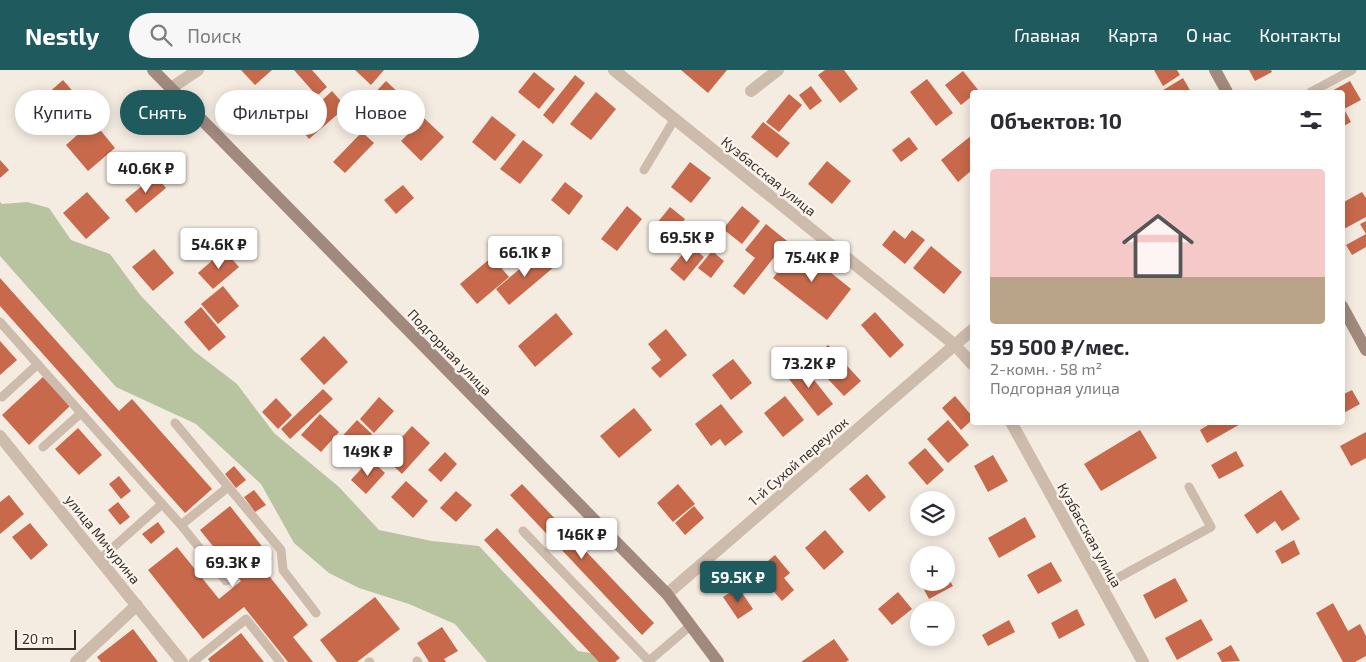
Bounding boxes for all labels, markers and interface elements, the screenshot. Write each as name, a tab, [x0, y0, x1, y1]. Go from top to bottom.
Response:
search box	[129, 13, 479, 58]
text: Nestly	[25, 21, 99, 50]
icon: search	[147, 21, 175, 49]
text: Поиск	[187, 24, 242, 47]
text: Главная	[1014, 24, 1080, 46]
text: Карта	[1108, 24, 1158, 46]
text: О нас	[1186, 24, 1231, 46]
text: Контакты	[1259, 24, 1341, 46]
chip: Купить	[15, 90, 110, 135]
chip: Снять	[120, 90, 205, 135]
chip: Фильтры	[215, 90, 327, 135]
chip: Новое	[337, 90, 425, 135]
icon: filters	[1297, 106, 1325, 134]
text: Объектов: 10	[990, 108, 1122, 133]
street label: Кузбасская улица	[718, 133, 820, 219]
pin: 40.6K ₽	[100, 152, 192, 194]
text: 40.6K ₽	[118, 158, 174, 177]
icon: home	[1113, 201, 1203, 291]
pin: 69.5K ₽	[641, 220, 733, 263]
text: 69.5K ₽	[660, 227, 714, 246]
pin: 54.6K ₽	[173, 228, 265, 270]
text: 54.6K ₽	[191, 234, 247, 253]
pin: 66.1K ₽	[479, 236, 571, 278]
pin: 75.4K ₽	[766, 240, 858, 283]
text: 66.1K ₽	[499, 242, 551, 261]
text: 75.4K ₽	[785, 247, 839, 266]
street label: Подгорная улица	[404, 305, 496, 399]
text: 59 500 ₽/мес.	[990, 334, 1129, 359]
pin: 73.2K ₽	[763, 346, 855, 389]
text: 73.2K ₽	[782, 353, 836, 372]
text: 2-комн. · 58 m²	[990, 359, 1102, 378]
text: Подгорная улица	[990, 378, 1120, 397]
street label: 1-й Сухой переулок	[745, 413, 852, 509]
pin: 149K ₽	[327, 434, 409, 477]
text: 149K ₽	[343, 441, 393, 460]
street label: Кузбасская улица	[1054, 480, 1126, 590]
street label: улица Мичурина	[62, 491, 144, 587]
map controls	[910, 491, 955, 646]
button: layers	[910, 491, 955, 536]
pin: 146K ₽	[541, 518, 623, 560]
text: 146K ₽	[557, 524, 607, 543]
pin: 69.3K ₽	[187, 546, 279, 588]
button: +	[910, 546, 955, 591]
text: 69.3K ₽	[206, 552, 260, 571]
pin: 59.5K ₽	[692, 560, 784, 603]
text: 59.5K ₽	[711, 567, 765, 586]
button: −	[910, 601, 955, 646]
scale bar	[15, 627, 76, 650]
text: 20 m	[22, 630, 54, 647]

